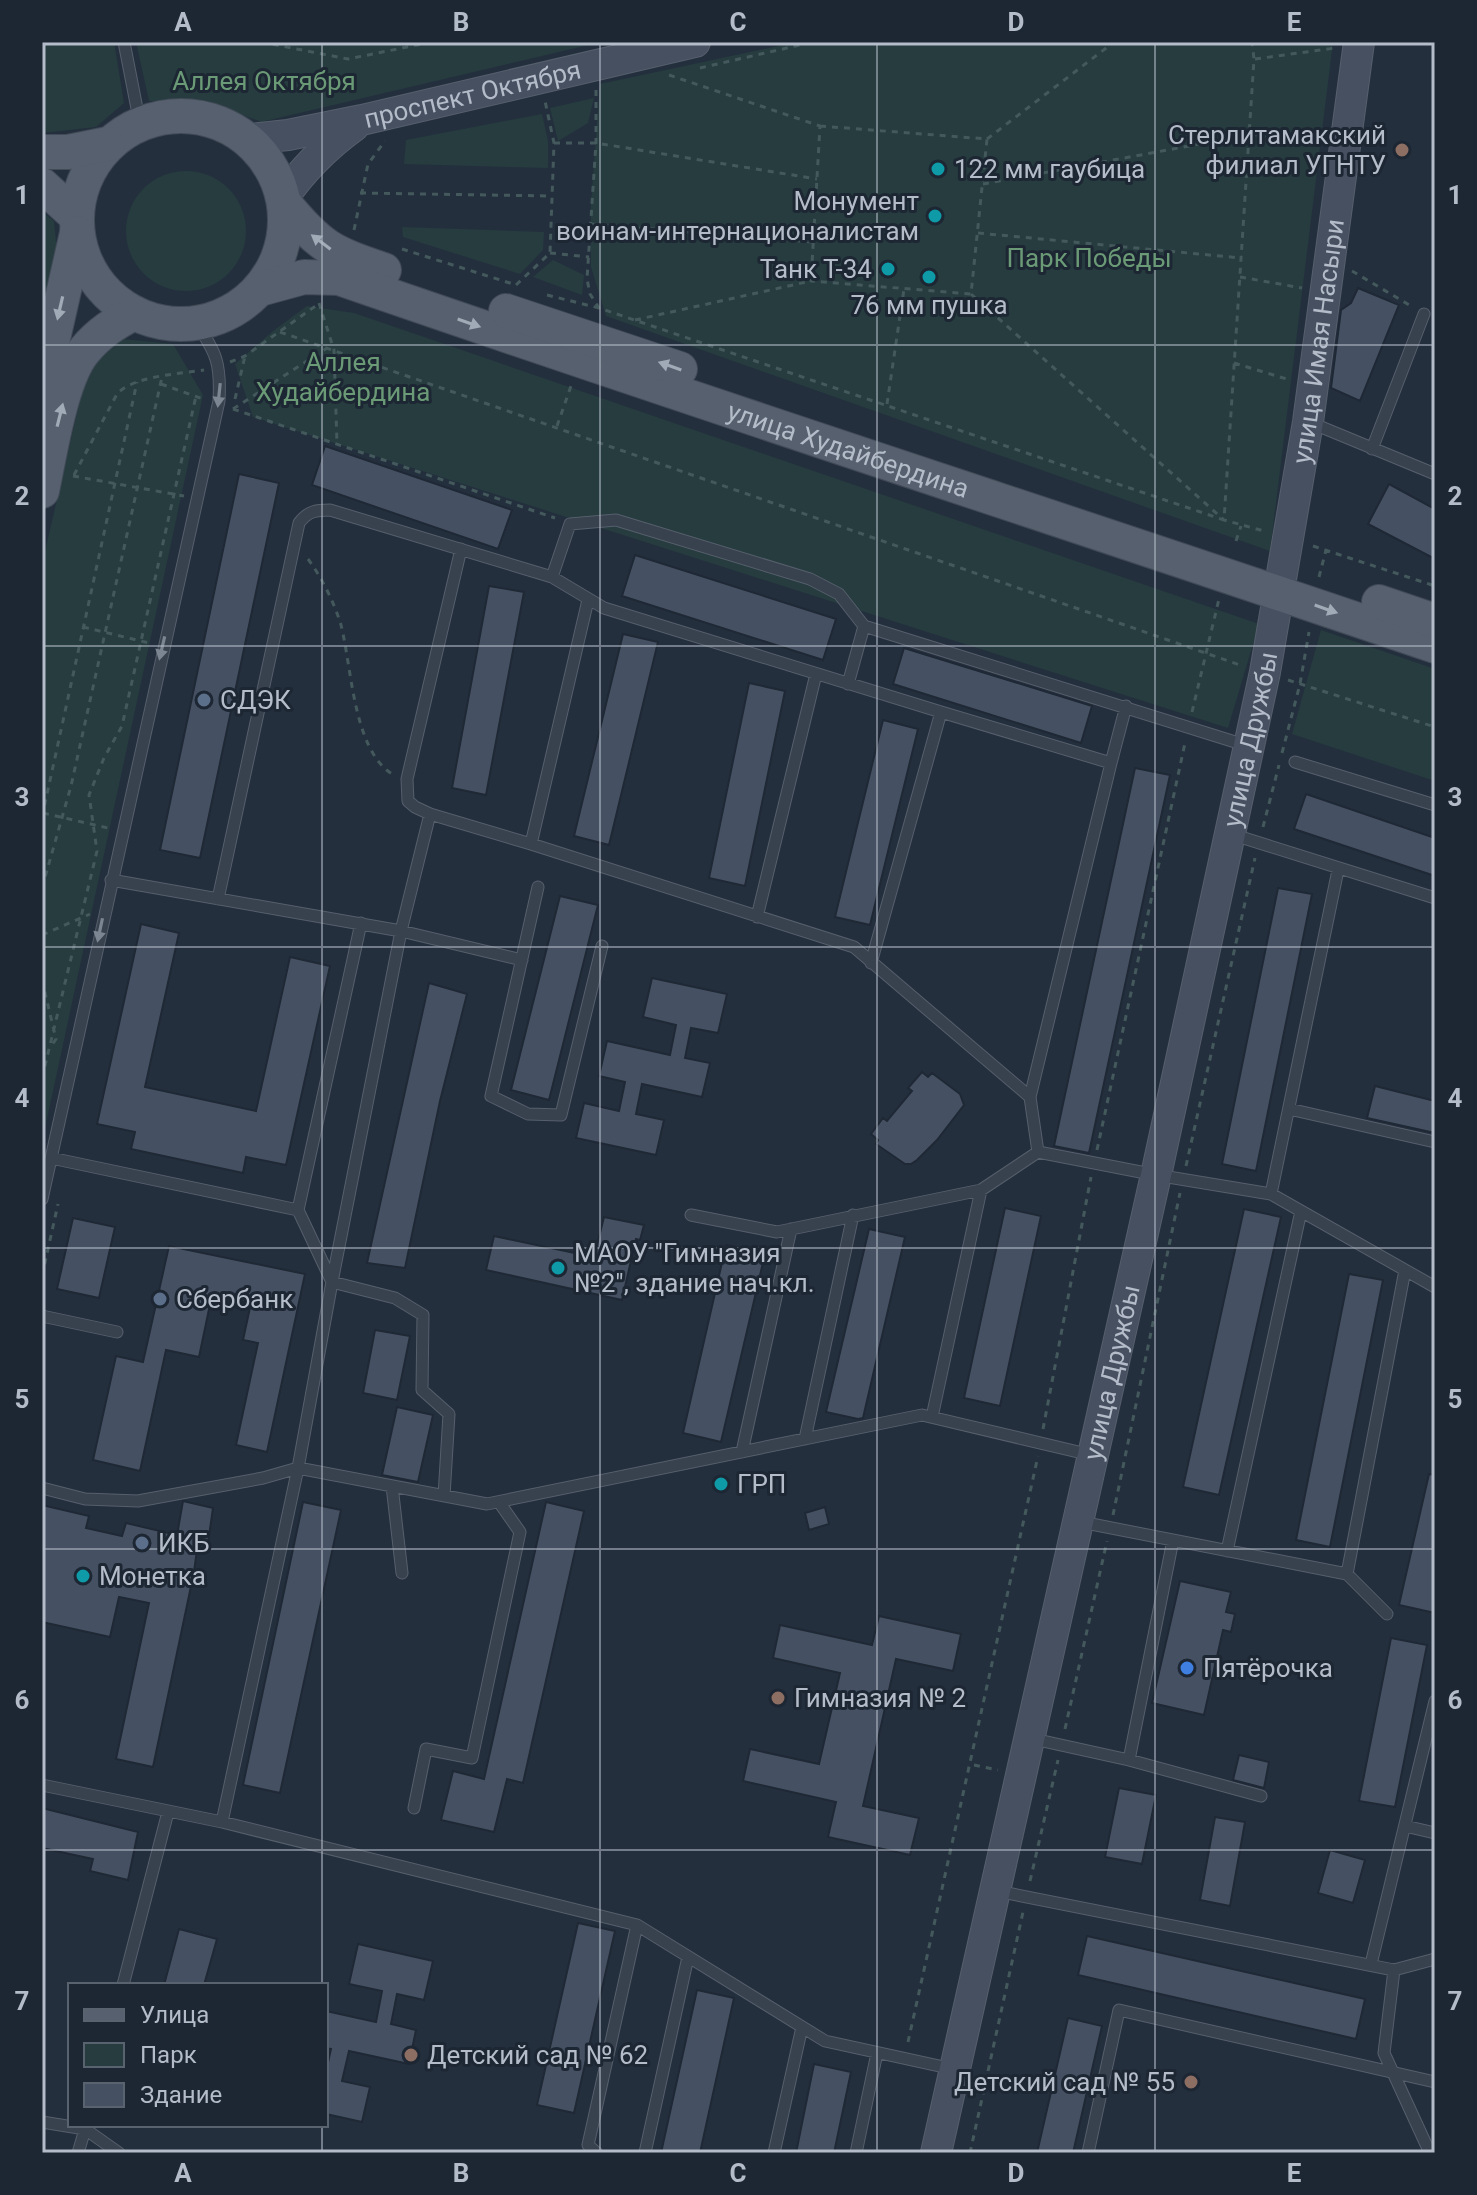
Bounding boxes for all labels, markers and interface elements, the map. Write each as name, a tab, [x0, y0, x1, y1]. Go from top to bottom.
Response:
text: A	[174, 7, 192, 37]
text: B	[453, 7, 469, 37]
text: C	[729, 7, 747, 37]
text: D	[1008, 7, 1024, 37]
text: E	[1287, 7, 1302, 37]
street label: проспект Октября	[361, 54, 584, 134]
park label: Аллея Октября	[172, 66, 356, 96]
place label: Стерлитамакский филиал УГНТУ	[1168, 120, 1386, 180]
marker: Стерлитамакский филиал УГНТУ	[1393, 141, 1411, 159]
place label: 122 мм гаубица	[954, 154, 1145, 184]
marker: 122 мм гаубица	[929, 160, 947, 178]
text: 1	[15, 180, 29, 210]
text: 1	[1448, 180, 1462, 210]
place label: Монумент воинам-интернационалистам	[556, 186, 919, 246]
marker: Монумент воинам-интернационалистам	[926, 207, 944, 225]
street label: улица Имая Насыри	[1286, 217, 1350, 466]
one-way arrow	[311, 234, 331, 250]
park label: Парк Победы	[1006, 243, 1172, 273]
place label: Танк Т-34	[760, 254, 872, 284]
marker: Танк Т-34	[879, 260, 897, 278]
marker: 76 мм пушка	[920, 268, 938, 286]
place label: 76 мм пушка	[850, 290, 1008, 320]
one-way arrow	[53, 296, 66, 321]
one-way arrow	[457, 317, 481, 330]
park label: Аллея Худайбердина	[256, 347, 430, 407]
one-way arrow	[658, 360, 682, 372]
one-way arrow	[212, 383, 225, 408]
street label: улица Худайбердина	[723, 396, 973, 504]
one-way arrow	[54, 403, 67, 428]
text: 2	[15, 481, 29, 511]
text: 2	[1448, 481, 1462, 511]
one-way arrow	[1314, 603, 1338, 615]
one-way arrow	[155, 636, 168, 661]
street label: улица Дружбы	[1217, 650, 1283, 830]
place label: СДЭК	[220, 685, 291, 715]
marker: СДЭК	[195, 691, 213, 709]
text: 3	[15, 782, 29, 812]
text: 3	[1448, 782, 1462, 812]
one-way arrow	[93, 917, 106, 942]
text: 4	[15, 1083, 30, 1113]
text: 4	[1448, 1083, 1463, 1113]
place label: МАОУ "Гимназия №2", здание нач.кл.	[574, 1238, 815, 1298]
marker: МАОУ "Гимназия №2", здание нач.кл.	[549, 1259, 567, 1277]
street label: улица Дружбы	[1077, 1282, 1146, 1463]
place label: Сбербанк	[176, 1284, 293, 1314]
marker: Сбербанк	[151, 1290, 169, 1308]
text: 5	[15, 1384, 29, 1414]
text: 5	[1448, 1384, 1462, 1414]
place label: ГРП	[737, 1469, 786, 1499]
marker: ГРП	[712, 1475, 730, 1493]
place label: ИКБ	[158, 1528, 210, 1558]
marker: ИКБ	[133, 1534, 151, 1552]
place label: Монетка	[99, 1561, 206, 1591]
marker: Монетка	[74, 1567, 92, 1585]
place label: Пятёрочка	[1203, 1653, 1333, 1683]
marker: Пятёрочка	[1178, 1659, 1196, 1677]
place label: Гимназия № 2	[794, 1683, 966, 1713]
text: 6	[15, 1685, 30, 1715]
text: 6	[1448, 1685, 1463, 1715]
marker: Гимназия № 2	[769, 1689, 787, 1707]
legend	[68, 1983, 328, 2127]
text: 7	[15, 1986, 29, 2016]
text: 7	[1448, 1986, 1462, 2016]
text: Улица	[140, 2001, 209, 2029]
place label: Детский сад № 62	[427, 2040, 648, 2070]
text: Парк	[140, 2041, 197, 2069]
marker: Детский сад № 62	[402, 2046, 420, 2064]
place label: Детский сад № 55	[954, 2067, 1175, 2097]
marker: Детский сад № 55	[1182, 2073, 1200, 2091]
text: Здание	[140, 2081, 222, 2109]
text: A	[174, 2158, 192, 2188]
text: B	[453, 2158, 469, 2188]
text: C	[729, 2158, 747, 2188]
text: D	[1008, 2158, 1024, 2188]
text: E	[1287, 2158, 1302, 2188]

